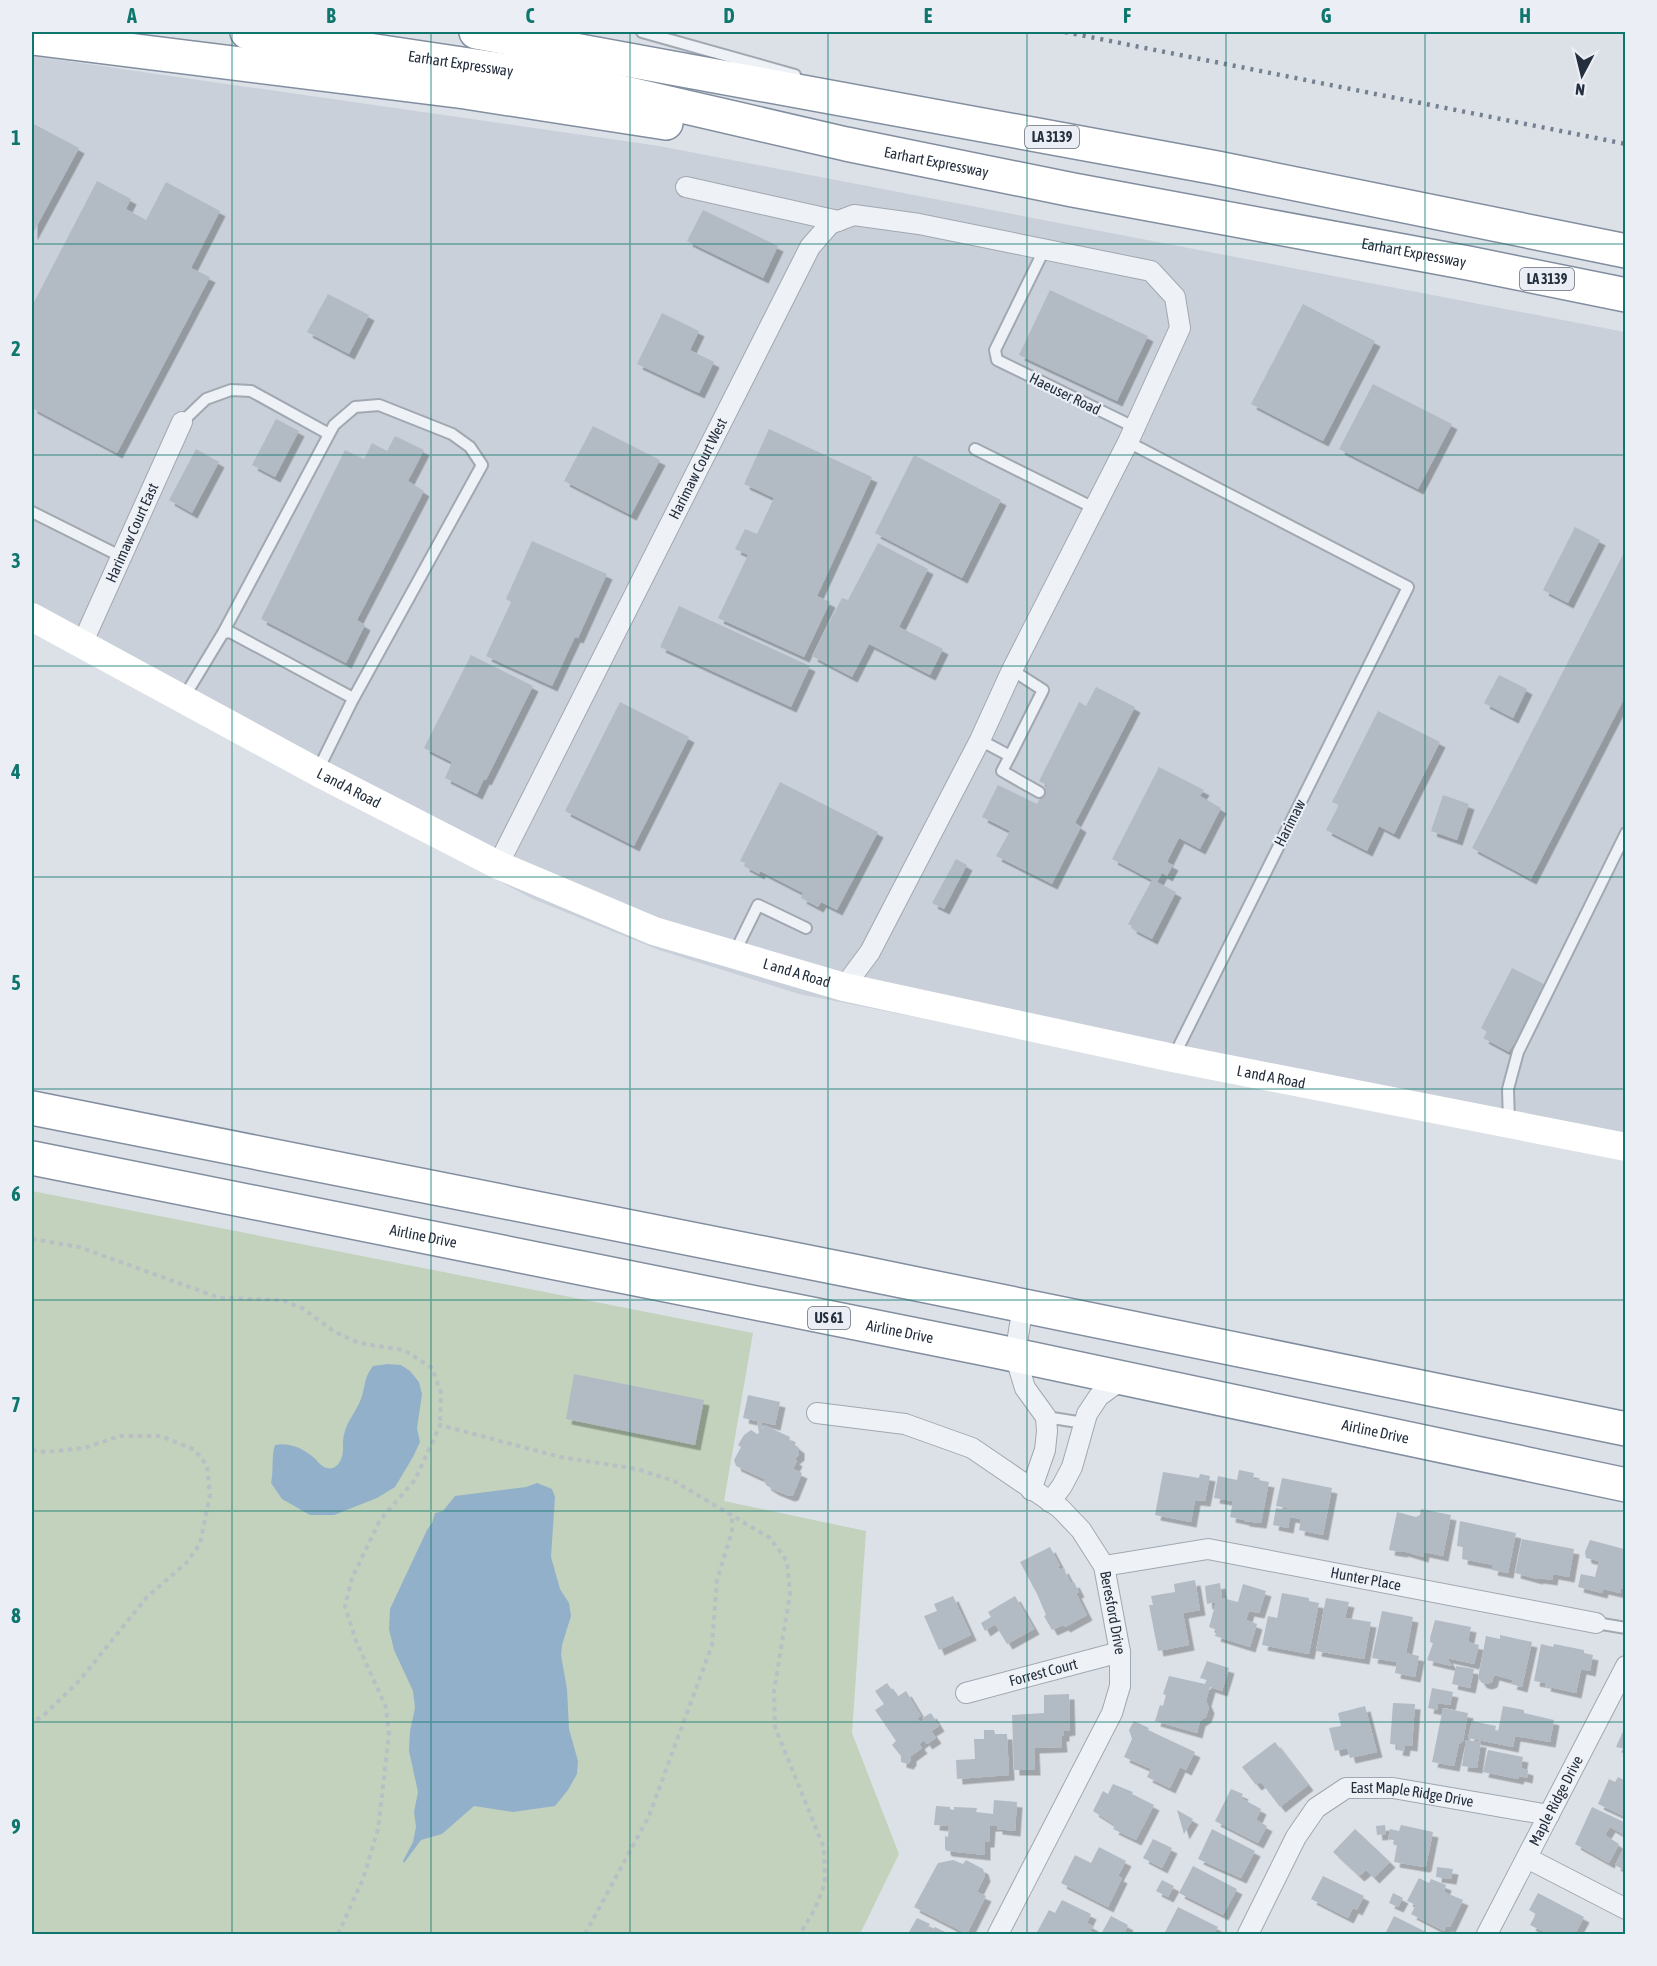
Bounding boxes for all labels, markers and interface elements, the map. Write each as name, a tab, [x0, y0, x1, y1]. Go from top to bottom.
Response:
text: A	[126, 4, 137, 27]
text: B	[326, 4, 336, 27]
text: C	[526, 4, 535, 27]
text: D	[723, 4, 735, 27]
text: E	[924, 4, 933, 27]
text: F	[1123, 4, 1131, 27]
text: G	[1321, 4, 1332, 27]
text: H	[1519, 4, 1531, 27]
north arrow	[1552, 45, 1612, 105]
street label: Earhart Expressway	[407, 47, 514, 80]
text: N	[1574, 80, 1586, 99]
text: 1	[11, 126, 21, 149]
road number: LA 3139	[1025, 126, 1079, 148]
street label: Earhart Expressway	[883, 143, 990, 181]
street label: Earhart Expressway	[1360, 234, 1468, 270]
road number: LA 3139	[1520, 268, 1574, 290]
text: 2	[11, 337, 21, 360]
street label: Haeuser Road	[1027, 369, 1104, 418]
street label: Harimaw Court West	[665, 415, 730, 522]
street label: Harimaw Court East	[102, 480, 161, 585]
text: 3	[11, 549, 21, 572]
text: 4	[10, 760, 21, 783]
street label: L and A Road	[314, 764, 384, 811]
street label: Harimaw	[1271, 796, 1309, 849]
street label: L and A Road	[761, 955, 832, 991]
text: 5	[11, 971, 21, 994]
street label: L and A Road	[1236, 1062, 1307, 1092]
text: 6	[11, 1182, 21, 1205]
street label: Airline Drive	[388, 1221, 459, 1251]
road number: US 61	[808, 1307, 850, 1329]
street label: Airline Drive	[865, 1316, 935, 1346]
text: 7	[11, 1393, 21, 1416]
street label: Airline Drive	[1340, 1416, 1411, 1447]
street label: Hunter Place	[1329, 1564, 1403, 1594]
street label: Beresford Drive	[1097, 1570, 1129, 1656]
text: 8	[11, 1604, 21, 1627]
street label: Forrest Court	[1007, 1655, 1079, 1689]
street label: Maple Ridge Drive	[1525, 1753, 1586, 1849]
street label: East Maple Ridge Drive	[1350, 1779, 1475, 1810]
text: 9	[11, 1815, 21, 1838]

